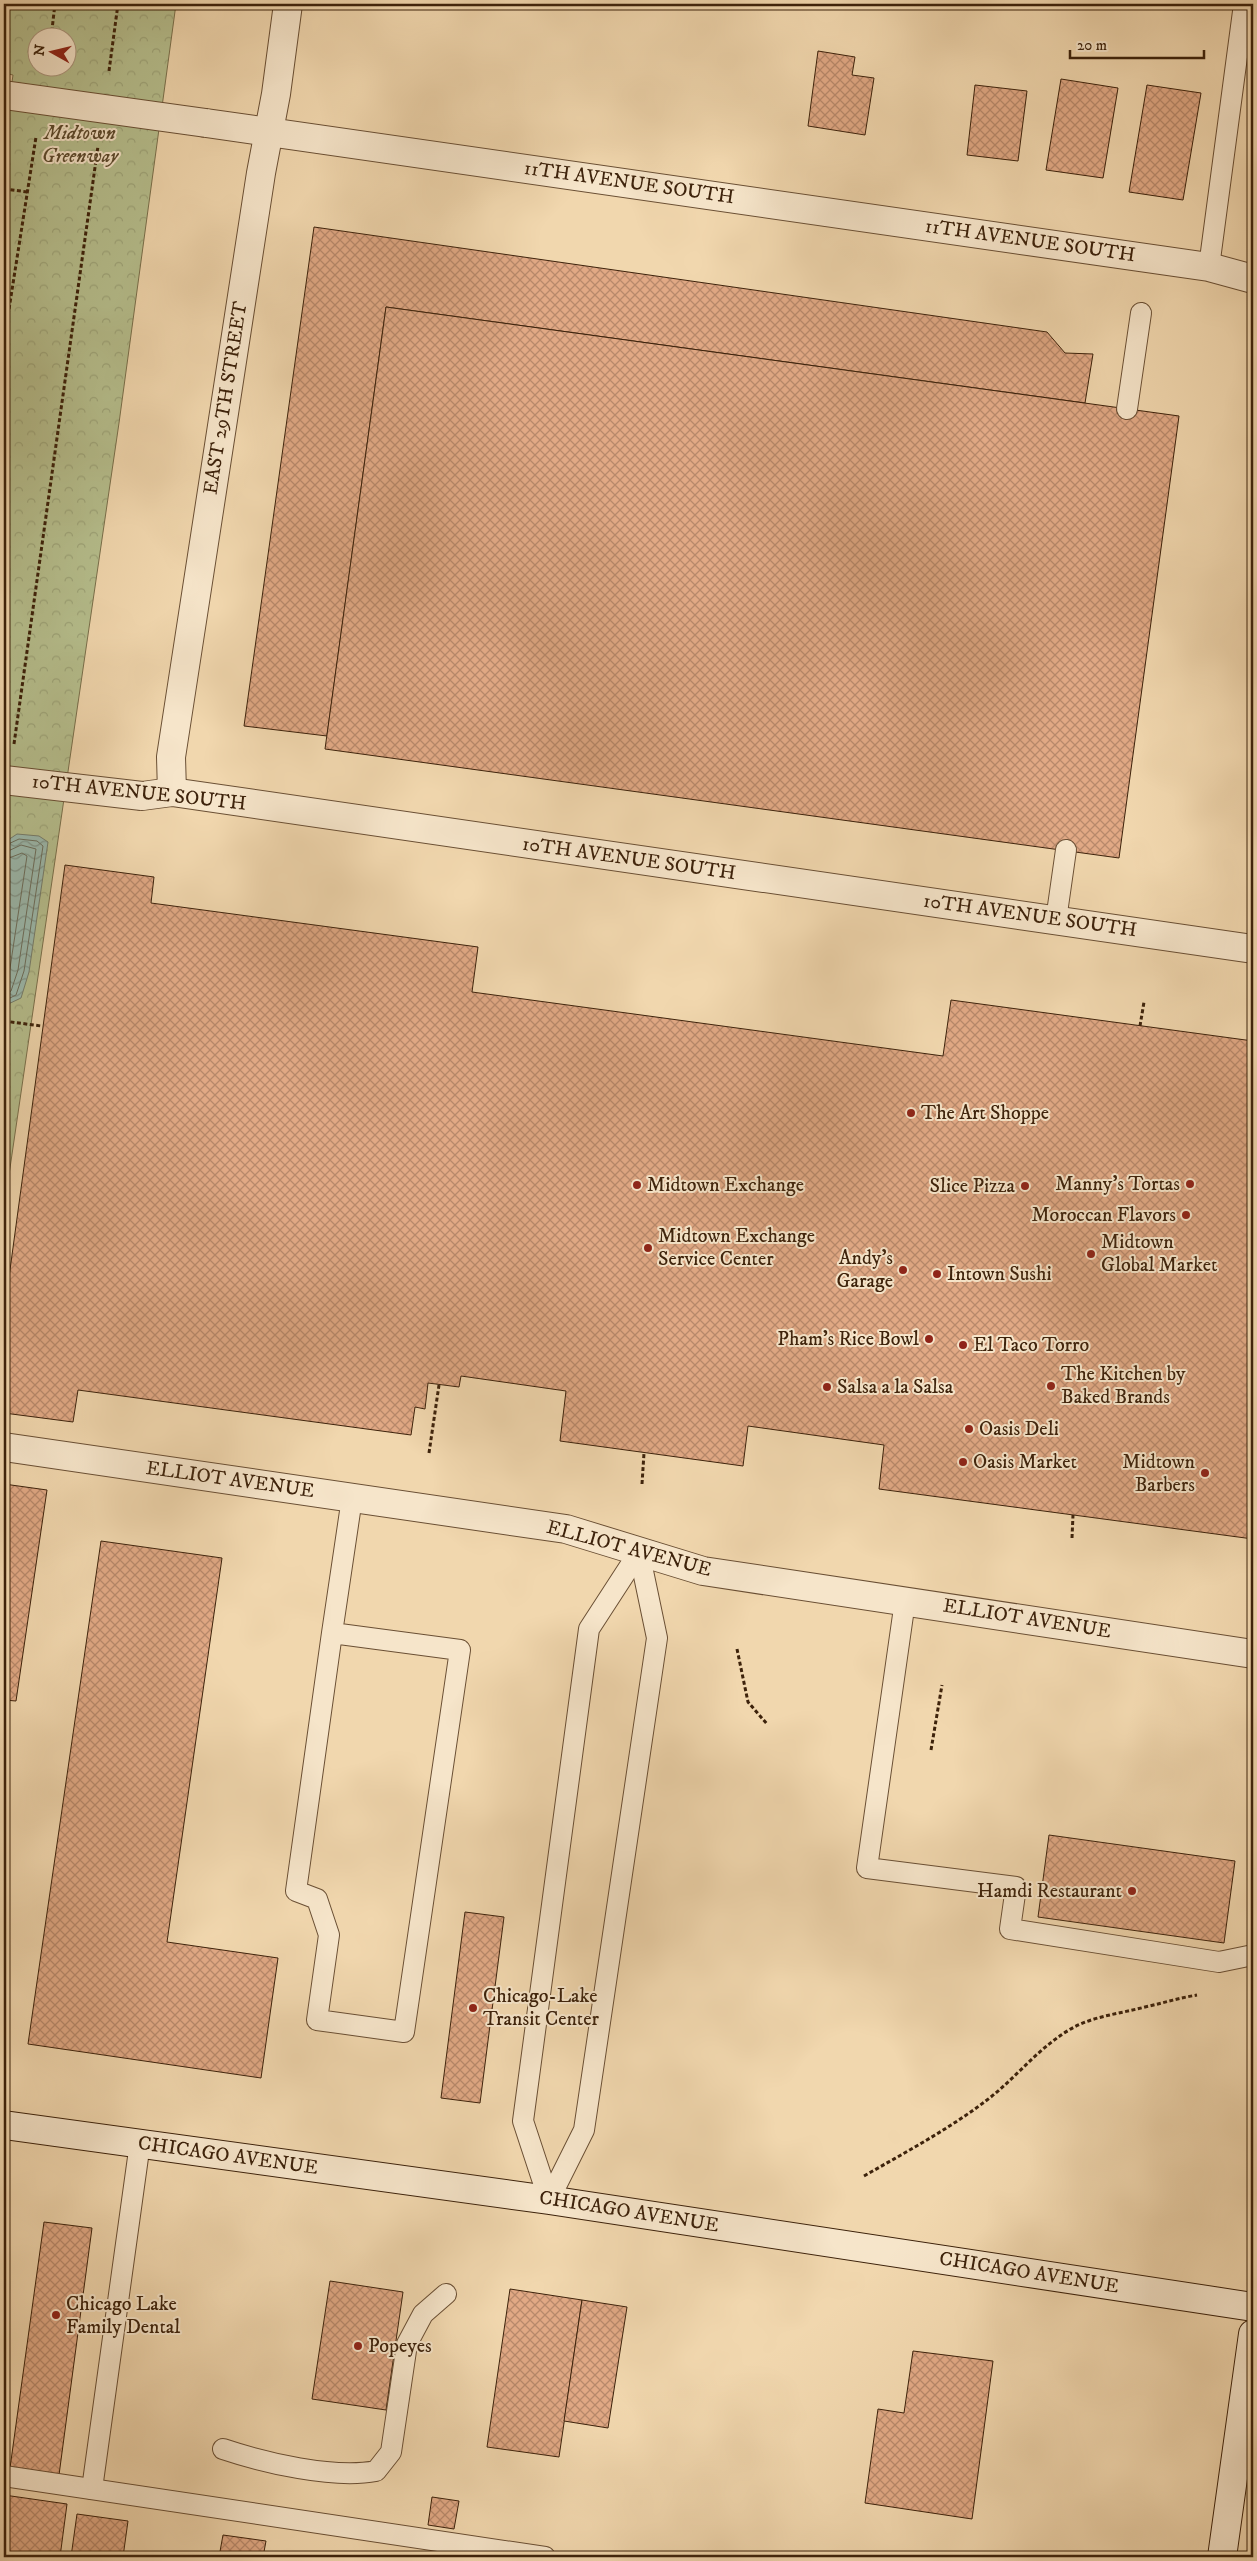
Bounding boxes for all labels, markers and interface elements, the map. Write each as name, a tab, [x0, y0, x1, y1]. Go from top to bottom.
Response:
north arrow	[28, 28, 78, 78]
scale bar	[1070, 28, 1203, 60]
text: 20 m	[1077, 36, 1107, 55]
text: N	[30, 43, 50, 57]
park label: Midtown Greenway	[42, 121, 119, 169]
street label: 11TH AVENUE SOUTH	[522, 156, 736, 210]
street label: 11TH AVENUE SOUTH	[923, 214, 1137, 268]
street label: EAST 29TH STREET	[198, 300, 254, 496]
street label: 10TH AVENUE SOUTH	[30, 769, 248, 817]
street label: 10TH AVENUE SOUTH	[521, 832, 737, 886]
street label: 10TH AVENUE SOUTH	[922, 889, 1138, 943]
place label: The Art Shoppe	[921, 1101, 1049, 1126]
marker: The Art Shoppe	[905, 1107, 917, 1119]
place label: Manny's Tortas	[1055, 1172, 1180, 1197]
place label: Midtown Exchange	[647, 1173, 804, 1198]
place label: Slice Pizza	[930, 1174, 1015, 1199]
marker: Manny's Tortas	[1184, 1178, 1196, 1190]
marker: Midtown Exchange	[631, 1179, 643, 1191]
marker: Slice Pizza	[1019, 1180, 1031, 1192]
place label: Moroccan Flavors	[1032, 1203, 1176, 1228]
marker: Moroccan Flavors	[1180, 1209, 1192, 1221]
place label: Midtown Exchange Service Center	[658, 1224, 815, 1272]
place label: Midtown Global Market	[1101, 1230, 1217, 1278]
marker: Midtown Exchange Service Center	[642, 1242, 654, 1254]
place label: Andy's Garage	[837, 1246, 893, 1294]
marker: Midtown Global Market	[1085, 1248, 1097, 1260]
place label: Intown Sushi	[947, 1262, 1052, 1287]
marker: Andy's Garage	[897, 1264, 909, 1276]
marker: Intown Sushi	[931, 1268, 943, 1280]
place label: Pham's Rice Bowl	[777, 1327, 919, 1352]
marker: Pham's Rice Bowl	[923, 1333, 935, 1345]
place label: El Taco Torro	[973, 1333, 1089, 1358]
marker: El Taco Torro	[957, 1339, 969, 1351]
place label: The Kitchen by Baked Brands	[1061, 1362, 1186, 1410]
place label: Salsa a la Salsa	[837, 1375, 954, 1400]
marker: The Kitchen by Baked Brands	[1045, 1380, 1057, 1392]
marker: Salsa a la Salsa	[821, 1381, 833, 1393]
place label: Oasis Deli	[979, 1417, 1059, 1442]
marker: Oasis Deli	[963, 1423, 975, 1435]
place label: Oasis Market	[973, 1450, 1077, 1475]
place label: Midtown Barbers	[1122, 1450, 1196, 1498]
street label: ELLIOT AVENUE	[144, 1456, 316, 1504]
marker: Oasis Market	[957, 1456, 969, 1468]
marker: Midtown Barbers	[1199, 1467, 1211, 1479]
street label: ELLIOT AVENUE	[544, 1515, 714, 1583]
street label: ELLIOT AVENUE	[941, 1593, 1113, 1645]
place label: Hamdi Restaurant	[977, 1879, 1122, 1904]
marker: Hamdi Restaurant	[1126, 1885, 1138, 1897]
place label: Chicago-Lake Transit Center	[483, 1984, 600, 2032]
marker: Chicago-Lake Transit Center	[467, 2002, 479, 2014]
street label: CHICAGO AVENUE	[136, 2131, 320, 2181]
street label: CHICAGO AVENUE	[537, 2185, 721, 2239]
street label: CHICAGO AVENUE	[937, 2246, 1121, 2300]
place label: Chicago Lake Family Dental	[66, 2292, 180, 2340]
marker: Chicago Lake Family Dental	[50, 2309, 62, 2321]
place label: Popeyes	[368, 2334, 432, 2359]
marker: Popeyes	[352, 2340, 364, 2352]

